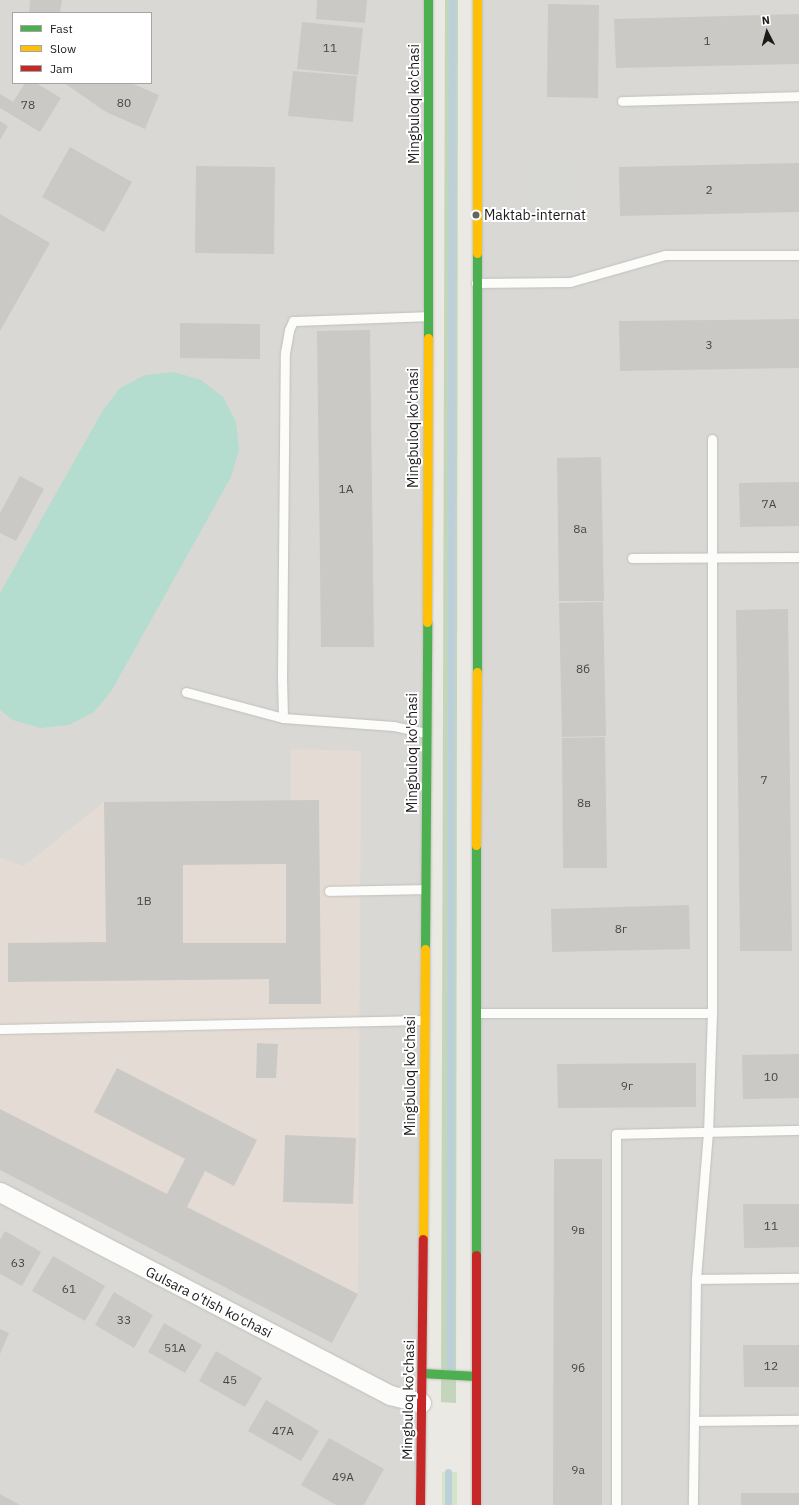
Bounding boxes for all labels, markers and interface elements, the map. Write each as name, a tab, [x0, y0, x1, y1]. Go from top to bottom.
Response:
legend	[12, 12, 152, 84]
north arrow	[747, 12, 787, 52]
text: N	[761, 13, 770, 27]
text: Fast	[50, 21, 73, 36]
house number: 1	[703, 34, 711, 48]
text: Slow	[50, 41, 76, 56]
house number: 11	[323, 41, 337, 55]
street label: Mingbuloq ko'chasi	[406, 44, 422, 164]
text: Jam	[50, 61, 73, 76]
house number: 80	[117, 96, 131, 110]
house number: 78	[21, 98, 35, 112]
house number: 2	[705, 183, 713, 197]
place label: Maktab-internat	[484, 207, 586, 223]
marker: Maktab-internat	[471, 210, 481, 220]
house number: 3	[705, 338, 713, 352]
street label: Mingbuloq ko'chasi	[405, 368, 421, 488]
house number: 1A	[339, 482, 353, 496]
house number: 7A	[762, 497, 776, 511]
house number: 8а	[573, 522, 587, 536]
house number: 8б	[576, 662, 590, 676]
street label: Mingbuloq ko'chasi	[404, 693, 420, 813]
house number: 7	[760, 773, 768, 787]
house number: 8в	[577, 796, 591, 810]
house number: 1B	[136, 894, 152, 908]
house number: 8г	[615, 922, 627, 936]
street label: Mingbuloq ko'chasi	[402, 1016, 418, 1136]
house number: 10	[764, 1070, 778, 1084]
house number: 9г	[621, 1079, 633, 1093]
house number: 11	[764, 1219, 778, 1233]
house number: 9в	[571, 1223, 585, 1237]
house number: 63	[11, 1256, 25, 1270]
street label: Gulsara o'tish ko'chasi	[143, 1263, 275, 1341]
house number: 61	[62, 1282, 76, 1296]
house number: 33	[117, 1313, 131, 1327]
street label: Mingbuloq ko'chasi	[399, 1340, 417, 1460]
house number: 51A	[164, 1341, 186, 1355]
house number: 12	[764, 1359, 778, 1373]
house number: 9б	[571, 1361, 585, 1375]
house number: 45	[223, 1373, 237, 1387]
house number: 47A	[272, 1424, 294, 1438]
house number: 9а	[571, 1463, 585, 1477]
house number: 49A	[332, 1470, 354, 1484]

